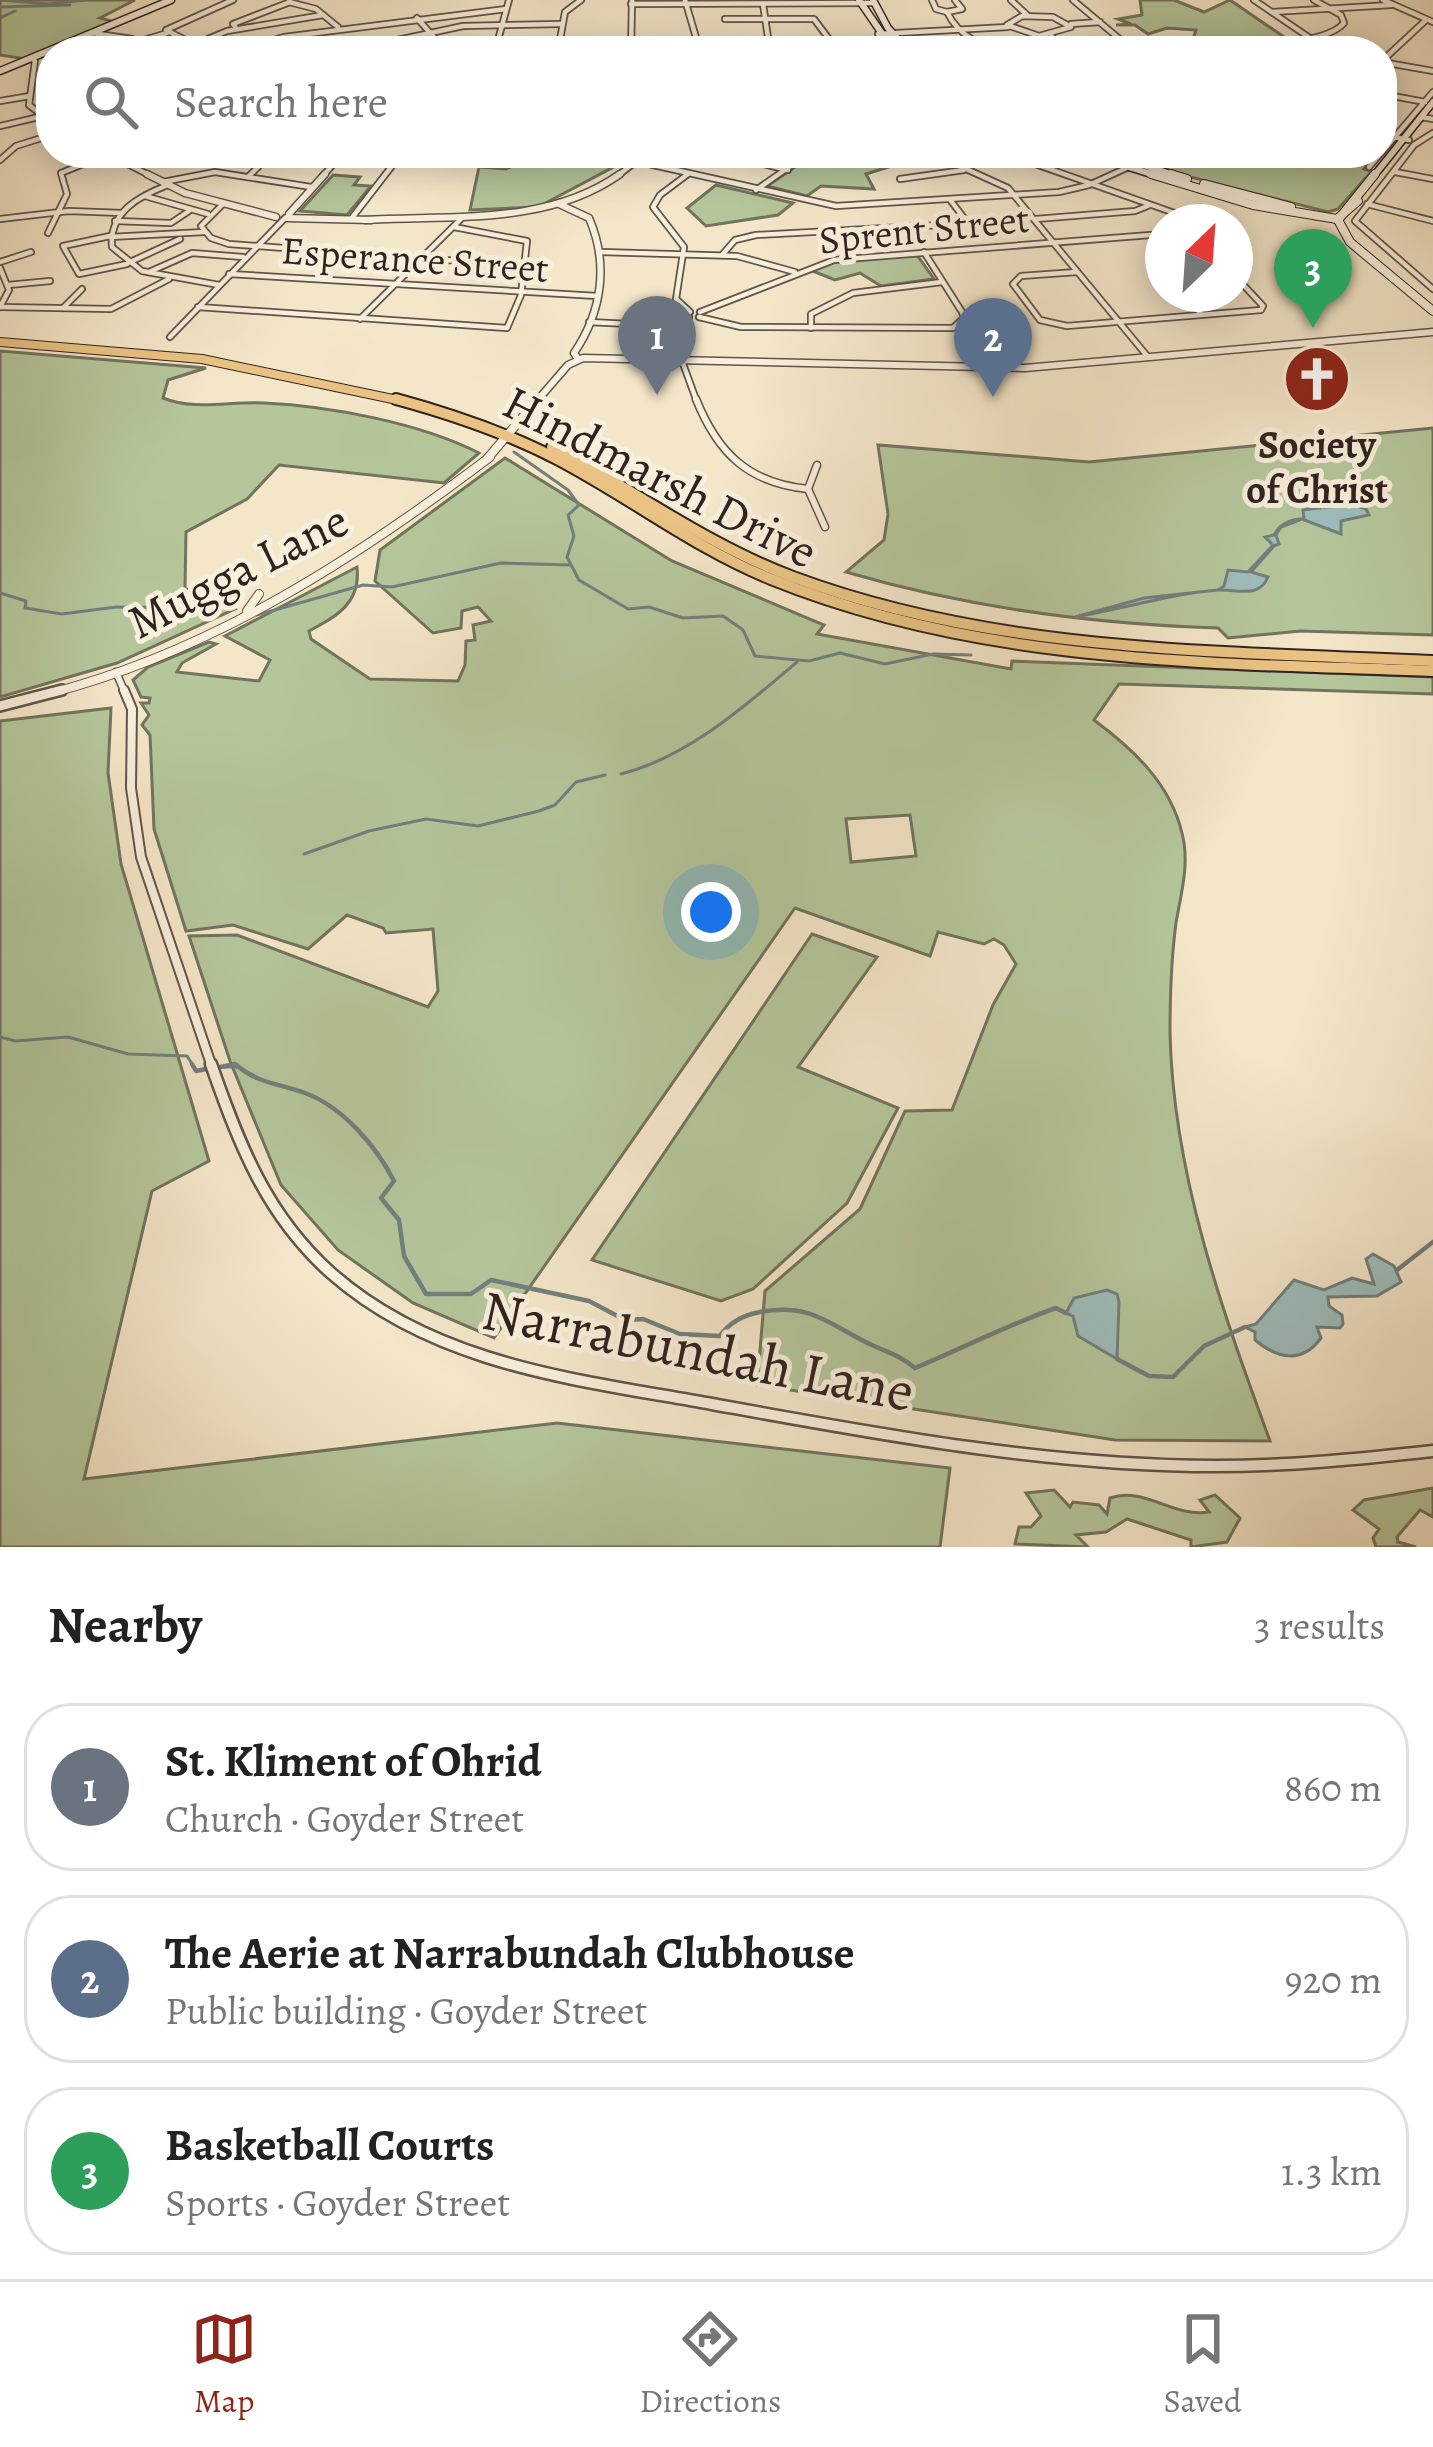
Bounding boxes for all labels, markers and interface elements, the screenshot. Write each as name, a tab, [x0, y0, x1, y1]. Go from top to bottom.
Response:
search box	[36, 36, 1397, 168]
icon: search	[78, 69, 144, 135]
text: Search here	[174, 71, 388, 133]
street label: Sprent Street	[816, 192, 1032, 266]
north arrow	[1145, 204, 1253, 312]
street label: Esperance Street	[280, 223, 551, 295]
pin: 3	[1274, 229, 1352, 328]
pin: 1	[618, 296, 696, 395]
pin: 2	[954, 298, 1032, 397]
church icon: Society of Christ	[1282, 344, 1352, 414]
street label: Hindmarsh Drive	[492, 369, 828, 585]
place label: Society of Christ	[1246, 418, 1388, 516]
street label: Mugga Lane	[116, 487, 360, 655]
your location	[681, 882, 741, 942]
street label: Narrabundah Lane	[475, 1271, 921, 1431]
text: Nearby	[48, 1590, 202, 1660]
text: 3 results	[1254, 1599, 1385, 1652]
text: St. Kliment of Ohrid	[165, 1730, 542, 1792]
text: 1	[83, 1761, 97, 1814]
text: 860 m	[1284, 1761, 1382, 1814]
text: Church · Goyder Street	[165, 1792, 524, 1845]
text: The Aerie at Narrabundah Clubhouse	[165, 1922, 855, 1984]
text: 2	[81, 1953, 99, 2006]
text: 920 m	[1285, 1953, 1382, 2006]
text: Public building · Goyder Street	[165, 1984, 647, 2037]
text: Basketball Courts	[165, 2114, 494, 2176]
text: 3	[82, 2145, 98, 2198]
text: 1.3 km	[1281, 2145, 1382, 2198]
text: Sports · Goyder Street	[165, 2176, 510, 2229]
tab: Map	[191, 2306, 257, 2423]
tab: Directions	[640, 2306, 781, 2423]
tab: Saved	[1164, 2306, 1242, 2423]

